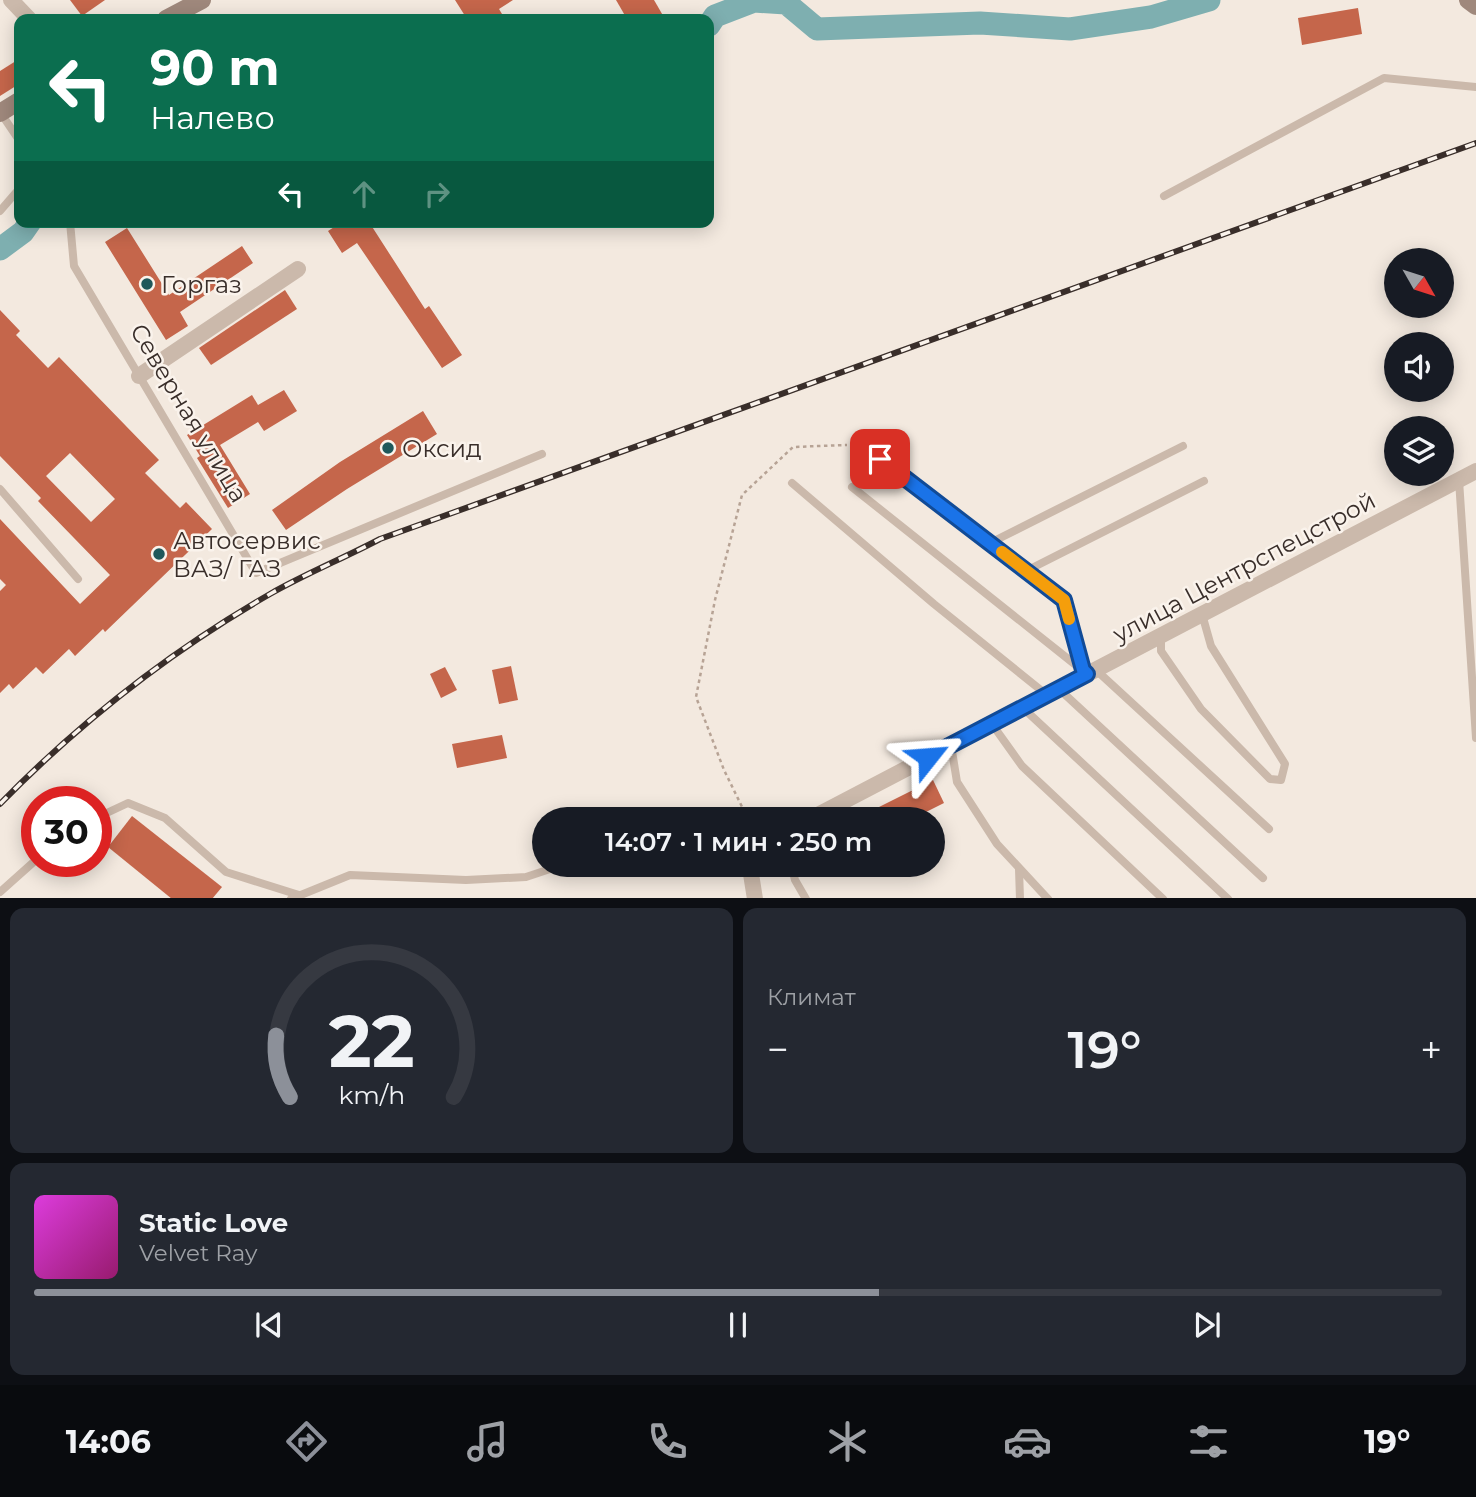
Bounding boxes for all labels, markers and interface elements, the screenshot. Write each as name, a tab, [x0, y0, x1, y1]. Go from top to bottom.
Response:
text: 90 m	[150, 38, 280, 97]
icon: left	[35, 42, 126, 133]
text: Налево	[150, 98, 275, 137]
icon: left	[272, 175, 310, 213]
icon: ahead	[345, 175, 383, 213]
icon: right	[418, 175, 456, 213]
north arrow	[1384, 248, 1454, 318]
map controls	[1384, 248, 1454, 486]
place label: Горгаз	[161, 270, 242, 299]
marker: Горгаз	[139, 276, 155, 292]
street label: Северная улица	[124, 318, 254, 508]
button: sound	[1384, 332, 1454, 402]
button: layers	[1384, 416, 1454, 486]
pin	[850, 429, 910, 489]
place label: Оксид	[402, 434, 482, 463]
marker: Оксид	[380, 440, 396, 456]
icon: arrive	[861, 440, 899, 478]
street label: улица Центрспецстрой	[1107, 485, 1380, 649]
place label: Автосервис ВАЗ/ ГАЗ	[173, 526, 321, 583]
marker: Автосервис ВАЗ/ ГАЗ	[151, 546, 167, 562]
position arrow	[891, 720, 965, 794]
speed limit sign: 30	[21, 786, 112, 877]
text: 14:07 · 1 мин · 250 m	[605, 826, 872, 858]
text: Климат	[767, 983, 856, 1011]
text: 22	[329, 997, 414, 1085]
text: 19°	[1067, 1018, 1142, 1081]
text: −	[767, 1026, 789, 1073]
text: +	[1420, 1026, 1442, 1073]
text: km/h	[338, 1079, 405, 1109]
text: Static Love	[139, 1207, 288, 1239]
text: Velvet Ray	[139, 1239, 257, 1267]
icon: previous	[250, 1306, 288, 1344]
icon: pause	[719, 1306, 757, 1344]
icon: next	[1188, 1306, 1226, 1344]
icon: directions	[282, 1417, 331, 1466]
icon: music	[463, 1417, 512, 1466]
icon: phone	[643, 1417, 692, 1466]
icon: climate	[823, 1417, 872, 1466]
icon: car	[1003, 1417, 1052, 1466]
icon: filters	[1184, 1417, 1233, 1466]
text: 14:06	[66, 1422, 151, 1461]
text: 19°	[1364, 1422, 1410, 1461]

